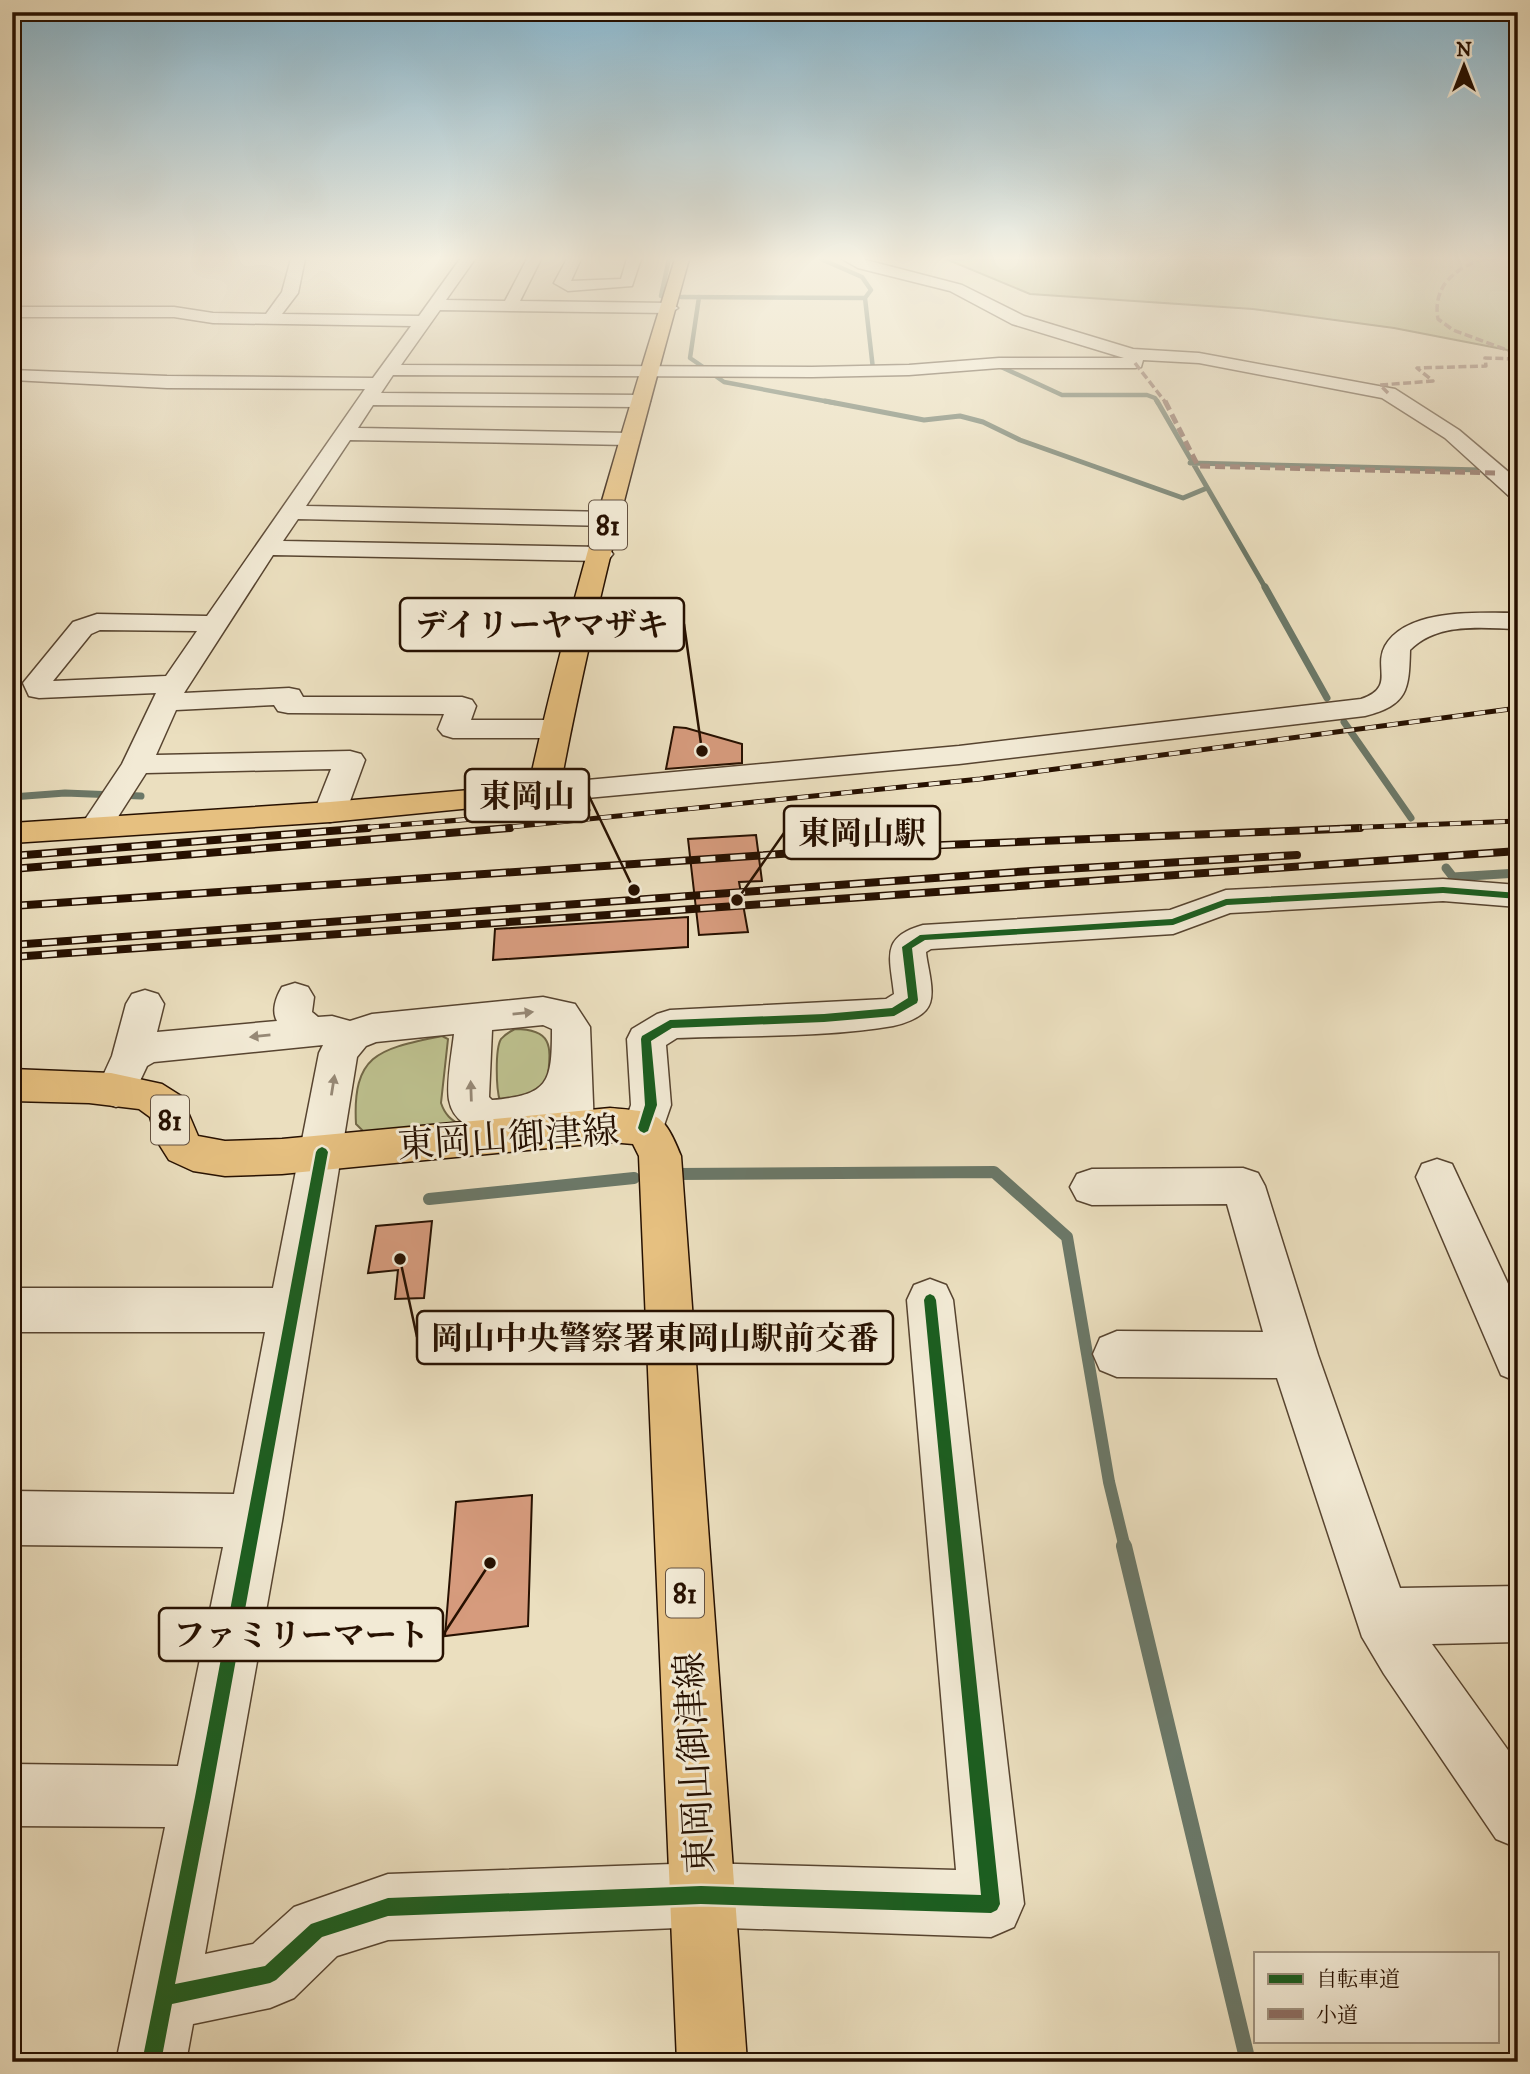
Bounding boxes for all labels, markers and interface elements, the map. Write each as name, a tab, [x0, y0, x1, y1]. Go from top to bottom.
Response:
north arrow	[1428, 32, 1498, 102]
text: N	[1456, 39, 1472, 62]
road number: 81	[589, 500, 627, 550]
callout: デイリーヤマザキ	[400, 598, 684, 651]
text: デイリーヤマザキ	[415, 607, 669, 647]
callout: 東岡山	[465, 769, 589, 822]
text: 東岡山	[479, 778, 575, 818]
callout: 東岡山駅	[784, 806, 940, 859]
text: 東岡山駅	[798, 815, 926, 855]
one-way arrow	[512, 1007, 534, 1018]
one-way arrow	[249, 1031, 271, 1042]
one-way arrow	[328, 1074, 339, 1096]
one-way arrow	[465, 1080, 476, 1102]
road number: 81	[151, 1096, 189, 1144]
street label: 東岡山御津線	[396, 1108, 621, 1171]
callout: 岡山中央警察署東岡山駅前交番	[417, 1311, 893, 1364]
text: 岡山中央警察署東岡山駅前交番	[431, 1320, 879, 1360]
road number: 81	[666, 1568, 704, 1618]
callout: ファミリーマート	[159, 1608, 443, 1661]
text: ファミリーマート	[173, 1617, 429, 1657]
street label: 東岡山御津線	[667, 1651, 726, 1875]
legend	[1254, 1952, 1498, 2042]
text: 自転車道	[1316, 1967, 1400, 1993]
text: 小道	[1316, 2003, 1358, 2029]

